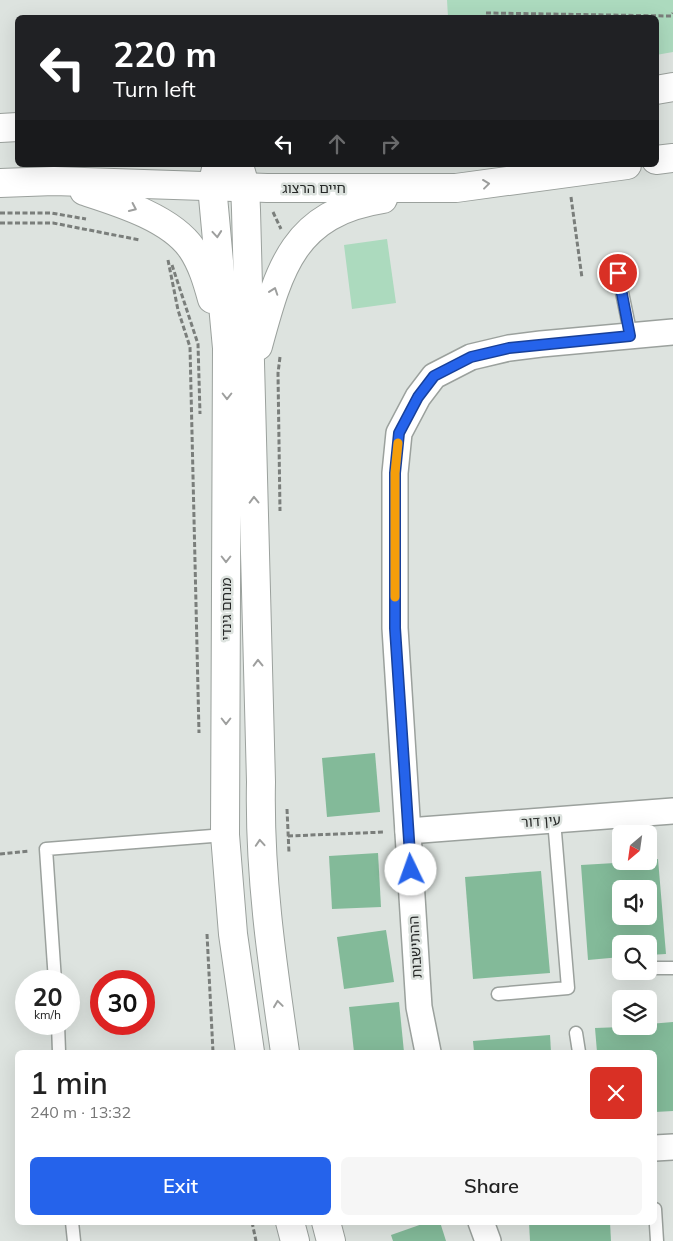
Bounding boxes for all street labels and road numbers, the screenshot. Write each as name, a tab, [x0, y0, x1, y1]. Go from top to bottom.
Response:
street label: חיים הרצוג	[282, 179, 346, 197]
street label: מנחם גינדי	[217, 578, 235, 640]
street label: עין דור	[521, 811, 561, 831]
street label: ההתישבות	[404, 915, 426, 979]

